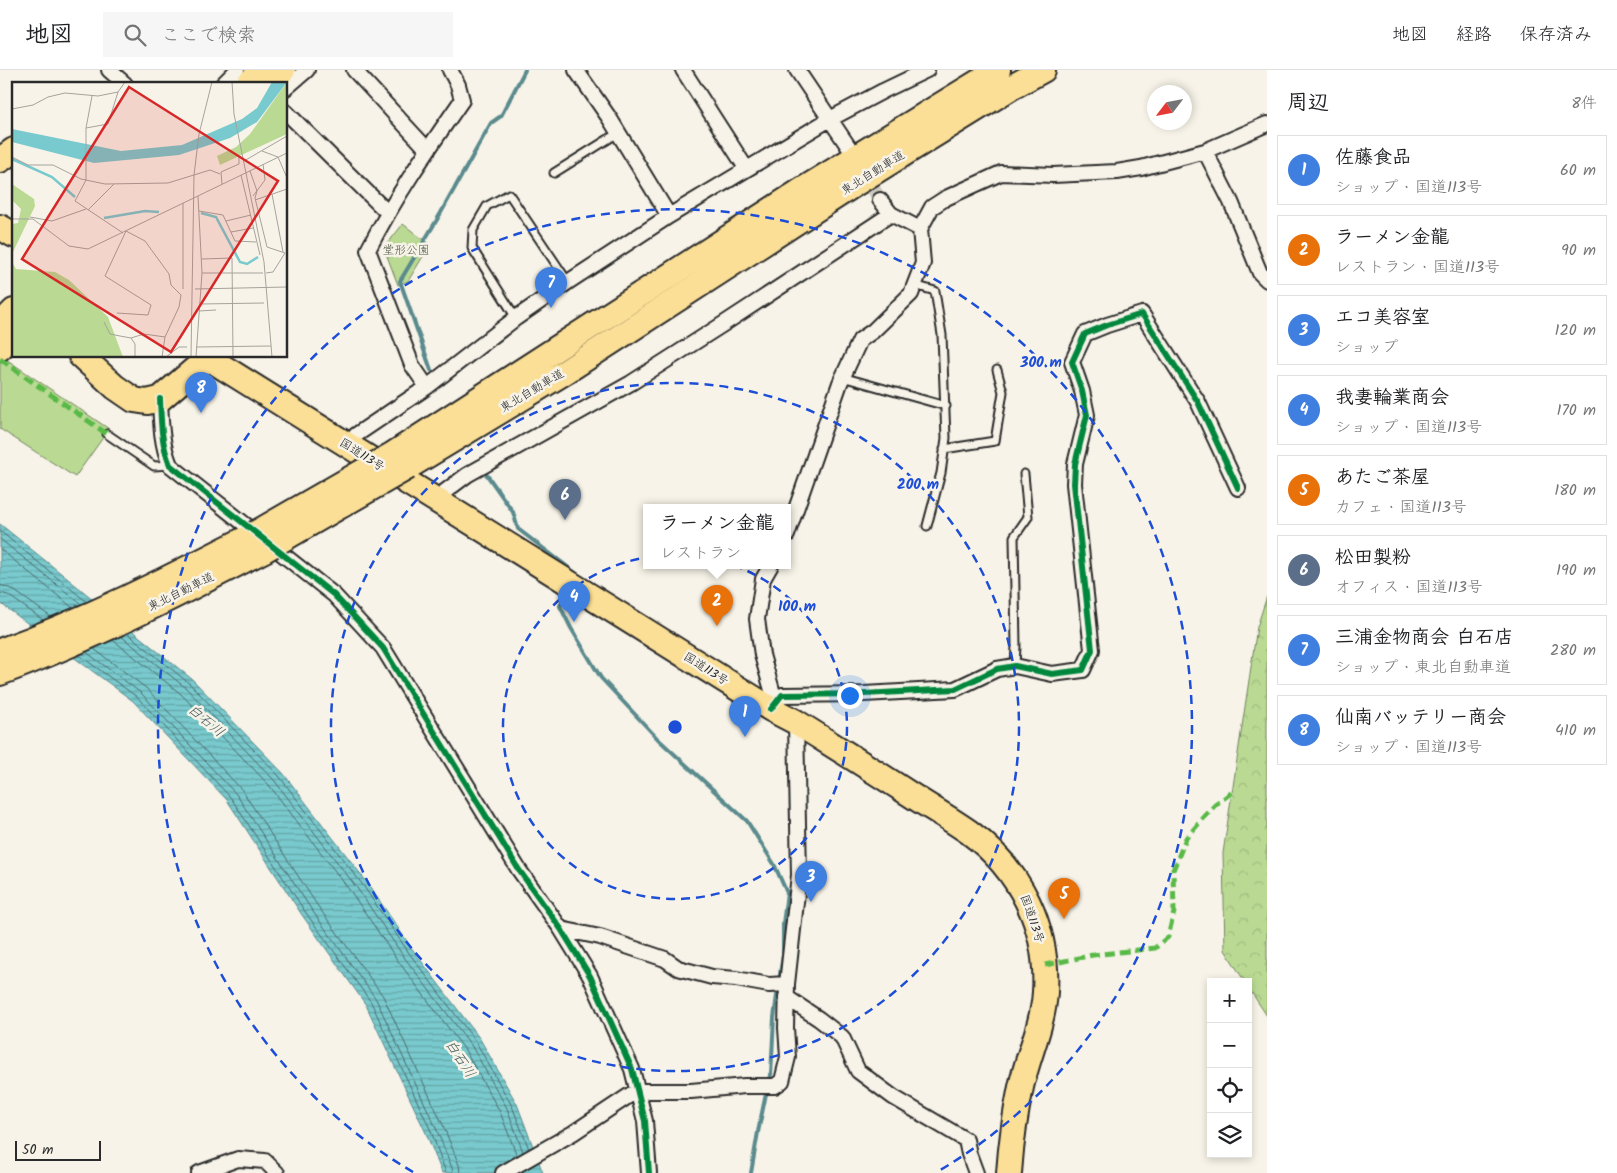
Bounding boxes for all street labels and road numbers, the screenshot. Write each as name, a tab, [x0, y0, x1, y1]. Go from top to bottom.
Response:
street label: 東北自動車道	[837, 146, 909, 200]
street label: 東北自動車道	[496, 364, 568, 418]
street label: 国道113号	[336, 434, 388, 476]
street label: 東北自動車道	[144, 568, 218, 616]
street label: 国道113号	[680, 648, 732, 690]
street label: 国道113号	[1015, 892, 1049, 946]

